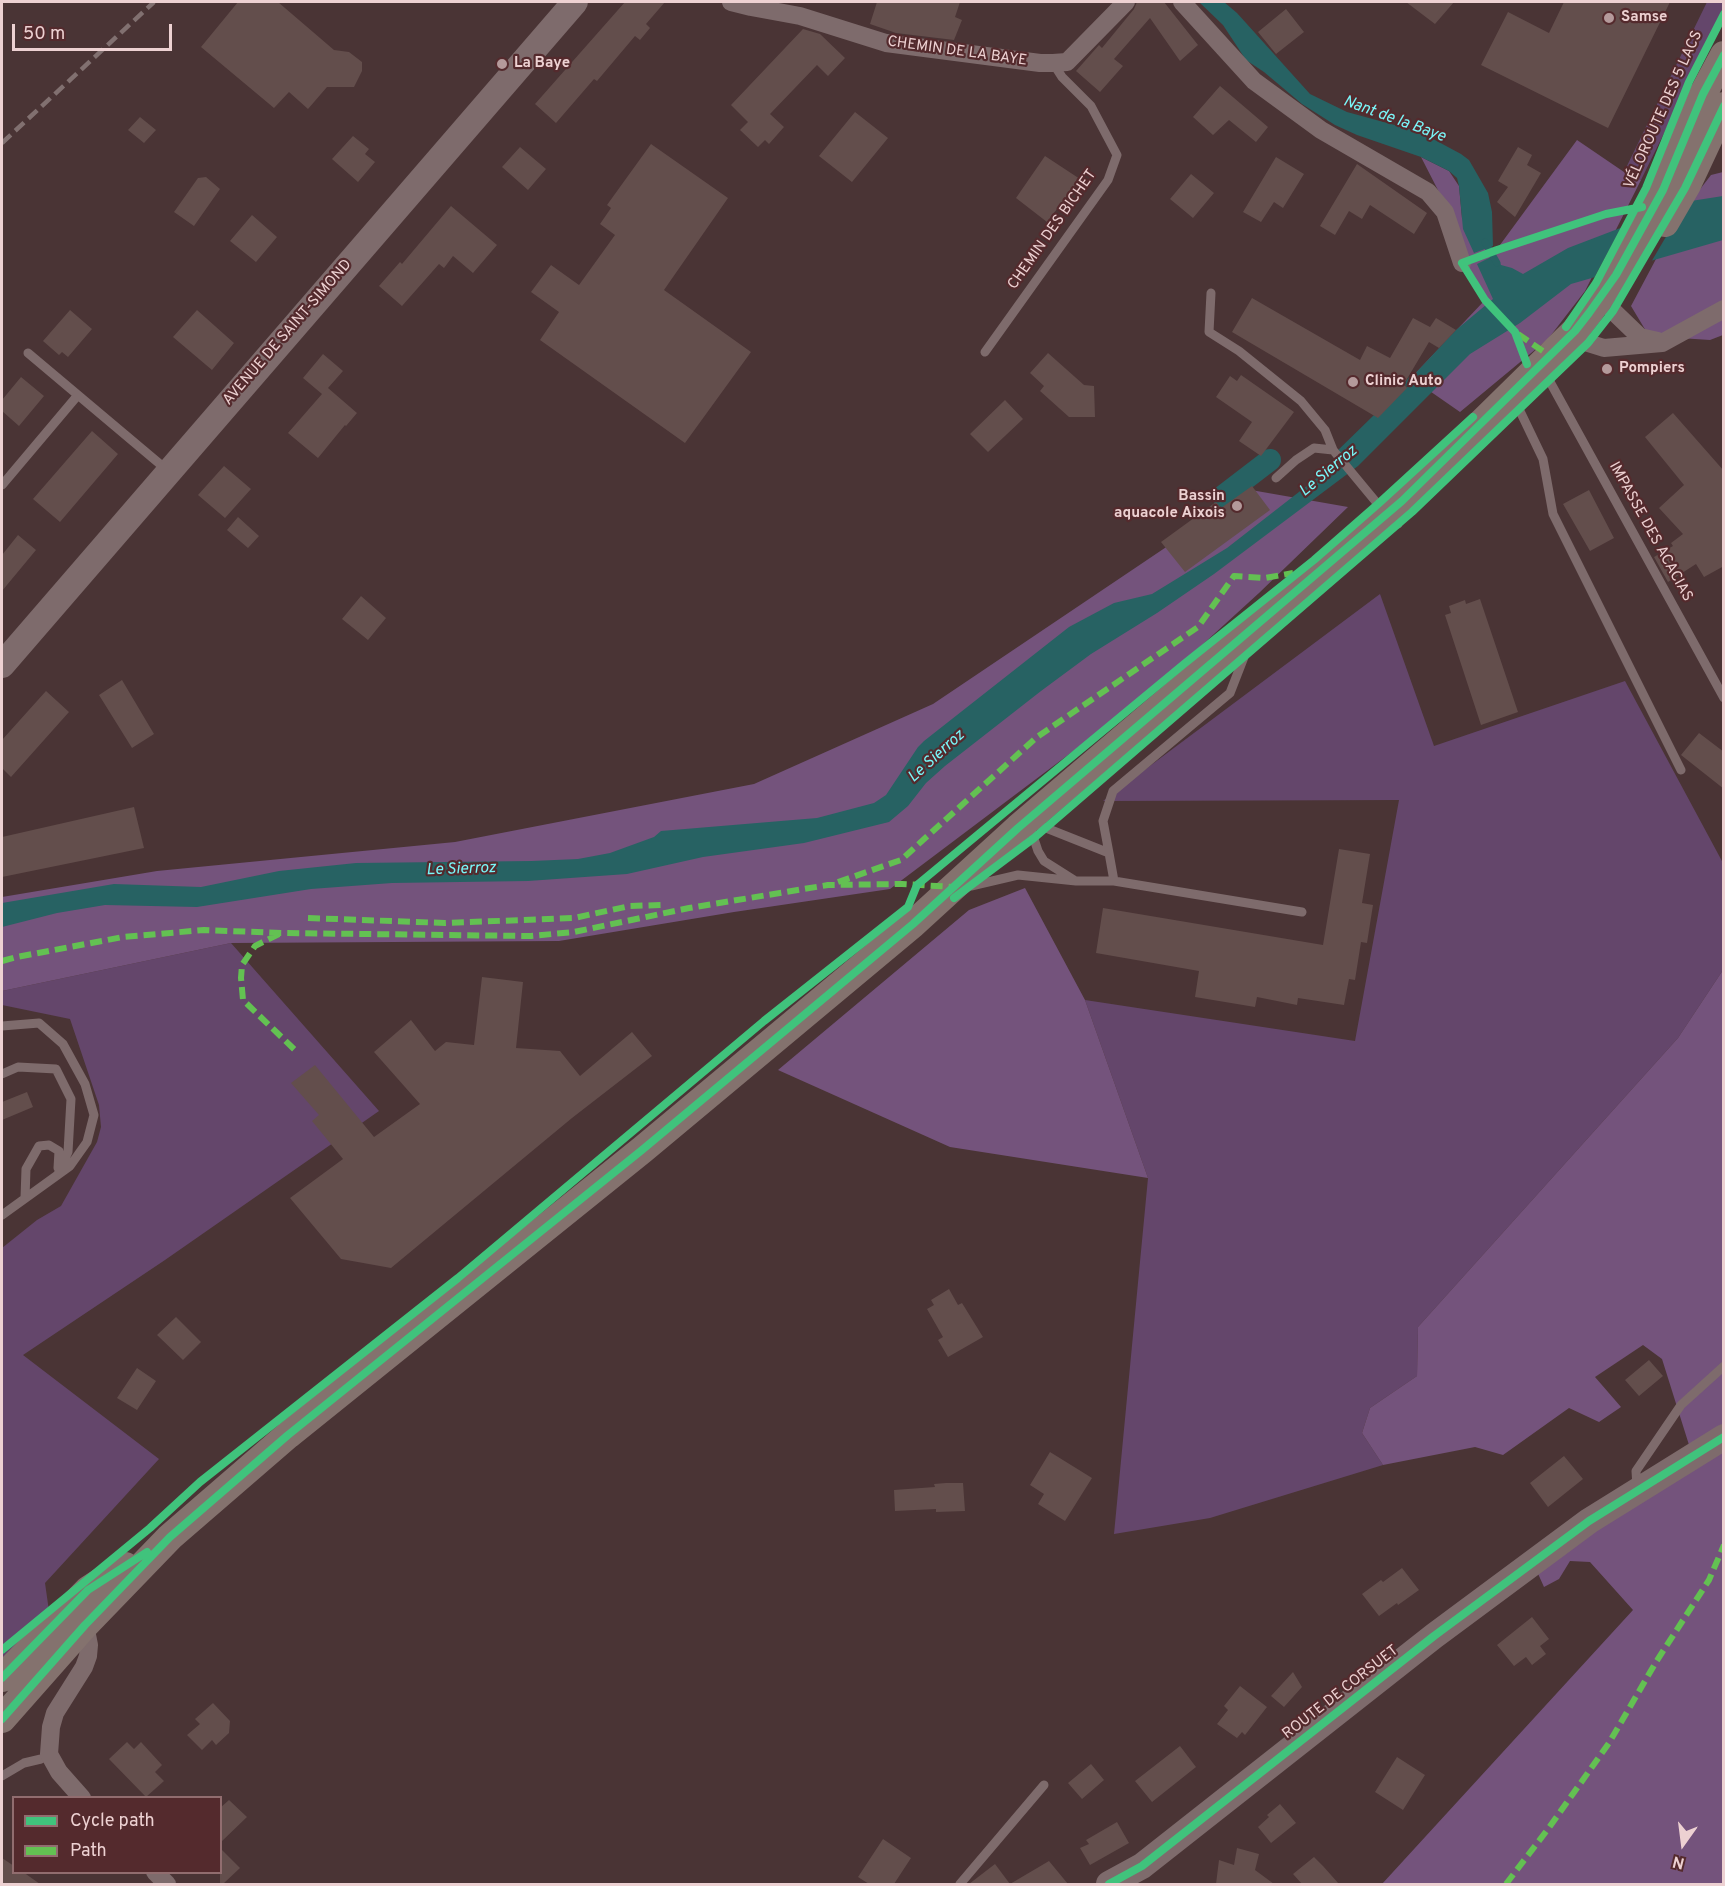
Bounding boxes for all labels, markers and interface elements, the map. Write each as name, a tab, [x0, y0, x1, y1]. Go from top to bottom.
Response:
place label: Samse	[1621, 9, 1667, 27]
marker: Samse	[1602, 11, 1616, 25]
scale bar	[15, 12, 176, 50]
text: 50 m	[23, 23, 65, 46]
street label: VÉLOROUTE DES 5 LACS	[1621, 28, 1707, 192]
street label: CHEMIN DE LA BAYE	[886, 33, 1028, 71]
place label: La Baye	[514, 55, 570, 73]
marker: La Baye	[495, 57, 509, 71]
water label: Nant de la Baye	[1340, 93, 1448, 147]
street label: CHEMIN DES BICHET	[1005, 166, 1101, 294]
street label: AVENUE DE SAINT-SIMOND	[220, 256, 356, 410]
place label: Pompiers	[1619, 360, 1685, 378]
marker: Pompiers	[1600, 362, 1614, 376]
place label: Clinic Auto	[1365, 373, 1442, 391]
marker: Clinic Auto	[1346, 375, 1360, 389]
water label: Le Sierroz	[1296, 442, 1362, 502]
street label: IMPASSE DES ACACIAS	[1604, 459, 1696, 605]
place label: Bassin aquacole Aixois	[1114, 488, 1225, 523]
marker: Bassin aquacole Aixois	[1230, 499, 1244, 513]
water label: Le Sierroz	[905, 727, 969, 787]
water label: Le Sierroz	[426, 859, 496, 881]
street label: ROUTE DE CORSUET	[1279, 1642, 1403, 1744]
legend	[12, 1796, 222, 1874]
text: Cycle path	[70, 1810, 155, 1833]
north arrow	[1653, 1814, 1713, 1874]
text: Path	[70, 1840, 107, 1863]
text: N	[1671, 1850, 1687, 1873]

